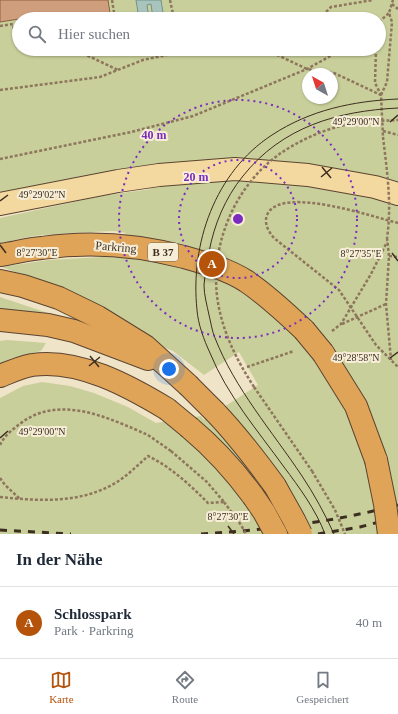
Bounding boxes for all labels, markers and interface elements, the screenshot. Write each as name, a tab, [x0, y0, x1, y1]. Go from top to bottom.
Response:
search box	[12, 12, 386, 56]
icon: search	[26, 23, 48, 45]
text: Hier suchen	[58, 26, 130, 42]
north arrow	[302, 68, 338, 104]
text: 49°29'00"N	[332, 116, 380, 127]
text: 40 m	[142, 128, 167, 142]
text: 20 m	[184, 170, 209, 184]
text: 49°29'02"N	[18, 189, 66, 200]
centre of rings	[231, 212, 245, 226]
street label: Parkring	[95, 238, 137, 256]
road number: B 37	[148, 243, 178, 261]
text: 8°27'30"E	[17, 247, 58, 258]
text: 8°27'35"E	[341, 248, 382, 259]
pin: A	[199, 249, 225, 279]
text: 49°28'58"N	[332, 352, 380, 363]
your location	[159, 359, 179, 379]
text: 49°29'00"N	[18, 426, 66, 437]
text: 8°27'30"E	[208, 511, 249, 522]
text: In der Nähe	[16, 550, 103, 569]
text: Schlosspark	[54, 606, 132, 622]
text: A	[24, 615, 34, 630]
text: 40 m	[356, 615, 382, 630]
text: Park · Parkring	[54, 623, 133, 638]
tab: Karte	[49, 669, 74, 705]
tab: Route	[172, 669, 198, 705]
tab: Gespeichert	[296, 669, 349, 705]

